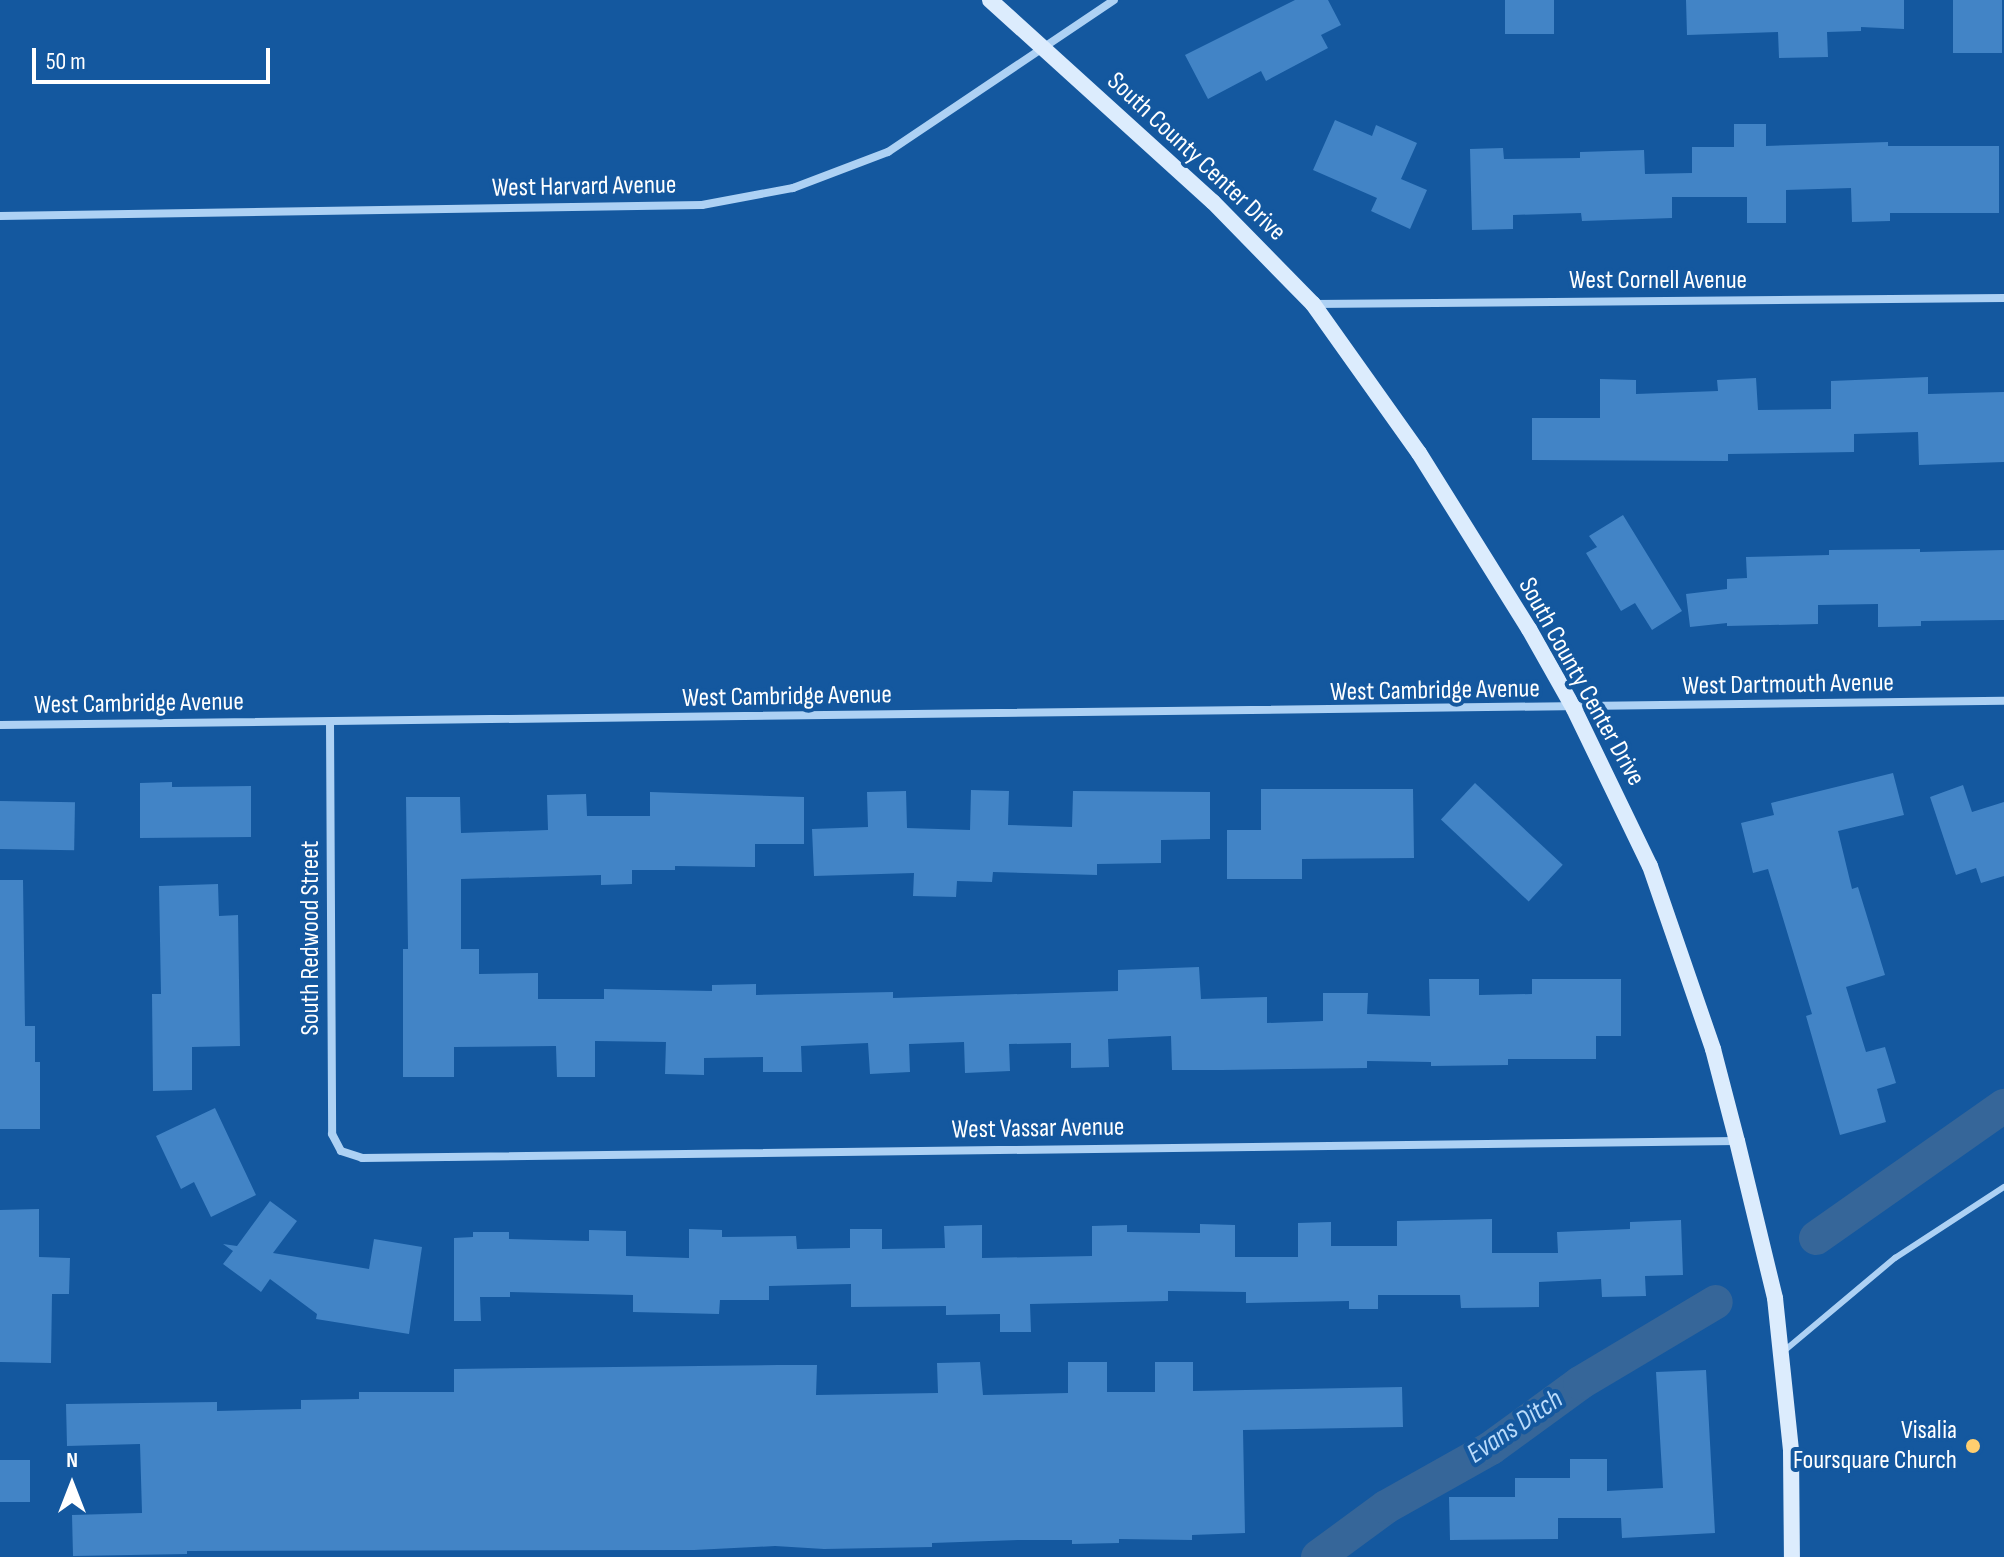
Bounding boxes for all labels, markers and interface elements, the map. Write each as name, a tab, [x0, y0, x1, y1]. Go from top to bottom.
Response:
scale bar	[36, 32, 274, 82]
text: 50 m	[46, 47, 86, 76]
street label: South County Center Drive	[1100, 66, 1292, 248]
street label: West Harvard Avenue	[491, 170, 677, 204]
street label: West Cornell Avenue	[1569, 265, 1747, 297]
street label: South County Center Drive	[1511, 573, 1651, 791]
street label: West Dartmouth Avenue	[1682, 668, 1894, 702]
street label: West Cambridge Avenue	[1330, 674, 1540, 708]
street label: West Cambridge Avenue	[682, 680, 892, 714]
street label: West Cambridge Avenue	[34, 687, 244, 721]
street label: South Redwood Street	[295, 841, 327, 1035]
street label: West Vassar Avenue	[951, 1112, 1125, 1146]
water label: Evans Ditch	[1461, 1383, 1569, 1471]
place label: Visalia Foursquare Church	[1793, 1415, 1957, 1476]
marker: Visalia Foursquare Church	[1964, 1437, 1982, 1455]
north arrow	[32, 1445, 112, 1525]
text: N	[66, 1447, 78, 1474]

